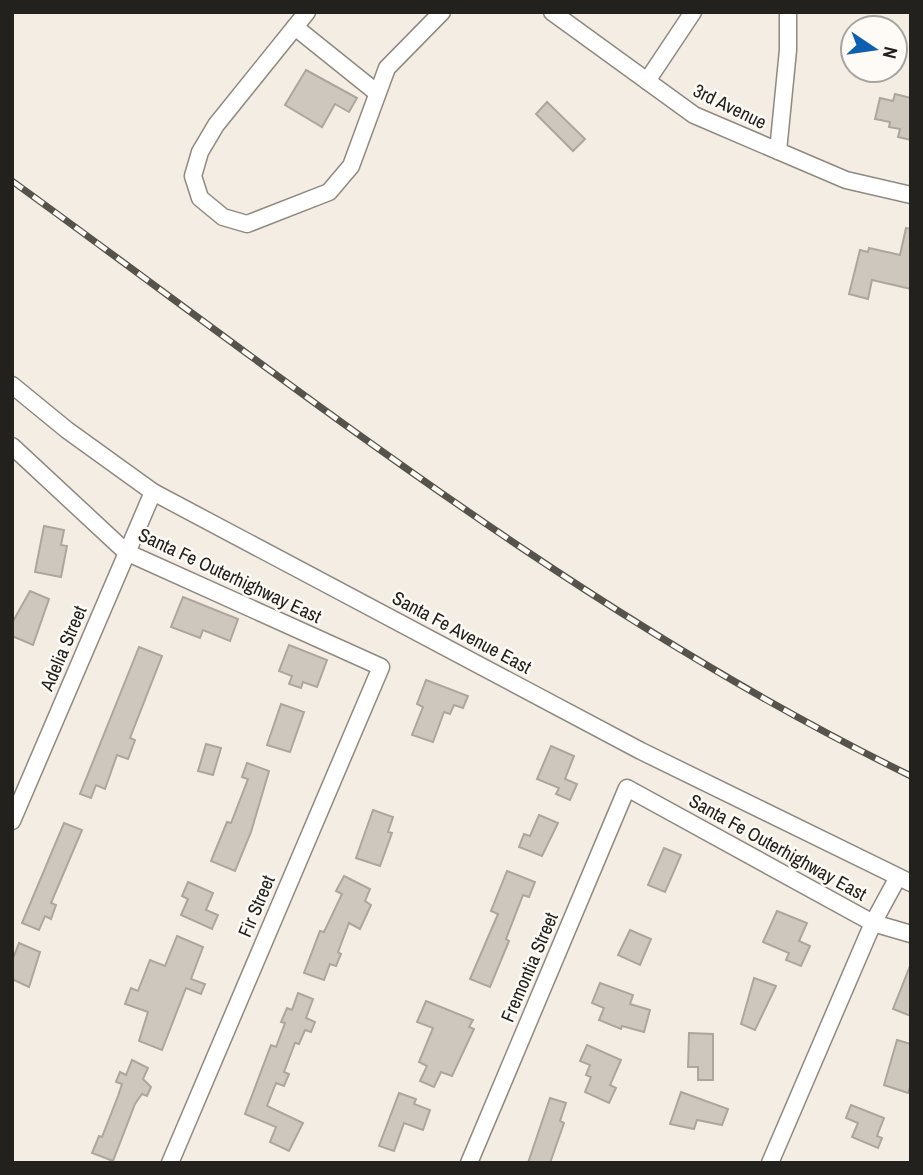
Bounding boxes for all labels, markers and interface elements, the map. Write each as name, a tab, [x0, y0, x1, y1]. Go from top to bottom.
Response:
north arrow	[839, 14, 909, 84]
text: N	[877, 44, 904, 61]
street label: 3rd Avenue	[689, 77, 771, 135]
street label: Santa Fe Outerhighway East	[134, 521, 326, 629]
street label: Santa Fe Avenue East	[388, 584, 537, 680]
street label: Adelia Street	[33, 601, 93, 695]
street label: Santa Fe Outerhighway East	[685, 787, 872, 907]
street label: Fir Street	[231, 870, 281, 941]
street label: Fremontia Street	[494, 908, 564, 1026]

